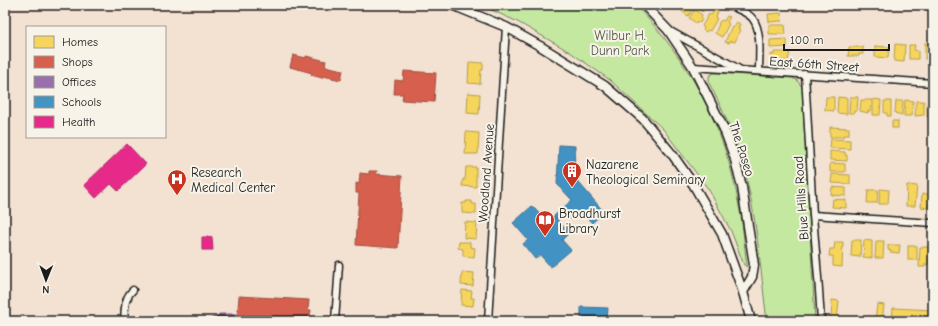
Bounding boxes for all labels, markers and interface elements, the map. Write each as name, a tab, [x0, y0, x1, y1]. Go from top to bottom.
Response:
legend	[26, 26, 166, 138]
scale bar	[784, 26, 889, 52]
park label: Wilbur H. Dunn Park	[591, 28, 650, 58]
text: 100 m	[790, 33, 823, 47]
text: Homes	[62, 35, 98, 49]
street label: East 66th Street	[769, 53, 861, 75]
text: Shops	[62, 55, 93, 69]
text: Offices	[62, 75, 96, 89]
text: Schools	[62, 95, 101, 109]
text: Health	[62, 115, 95, 129]
street label: The Paseo	[726, 120, 758, 178]
street label: Woodland Avenue	[475, 123, 497, 223]
street label: Blue Hills Road	[791, 155, 811, 241]
place label: Nazarene Theological Seminary	[586, 157, 705, 187]
building icon: Nazarene Theological Seminary	[561, 160, 583, 188]
place label: Research Medical Center	[191, 165, 276, 195]
hospital icon: Research Medical Center	[166, 168, 188, 196]
place label: Broadhurst Library	[559, 206, 622, 236]
library icon: Broadhurst Library	[534, 209, 556, 237]
north arrow	[26, 260, 66, 300]
text: N	[42, 283, 50, 296]

